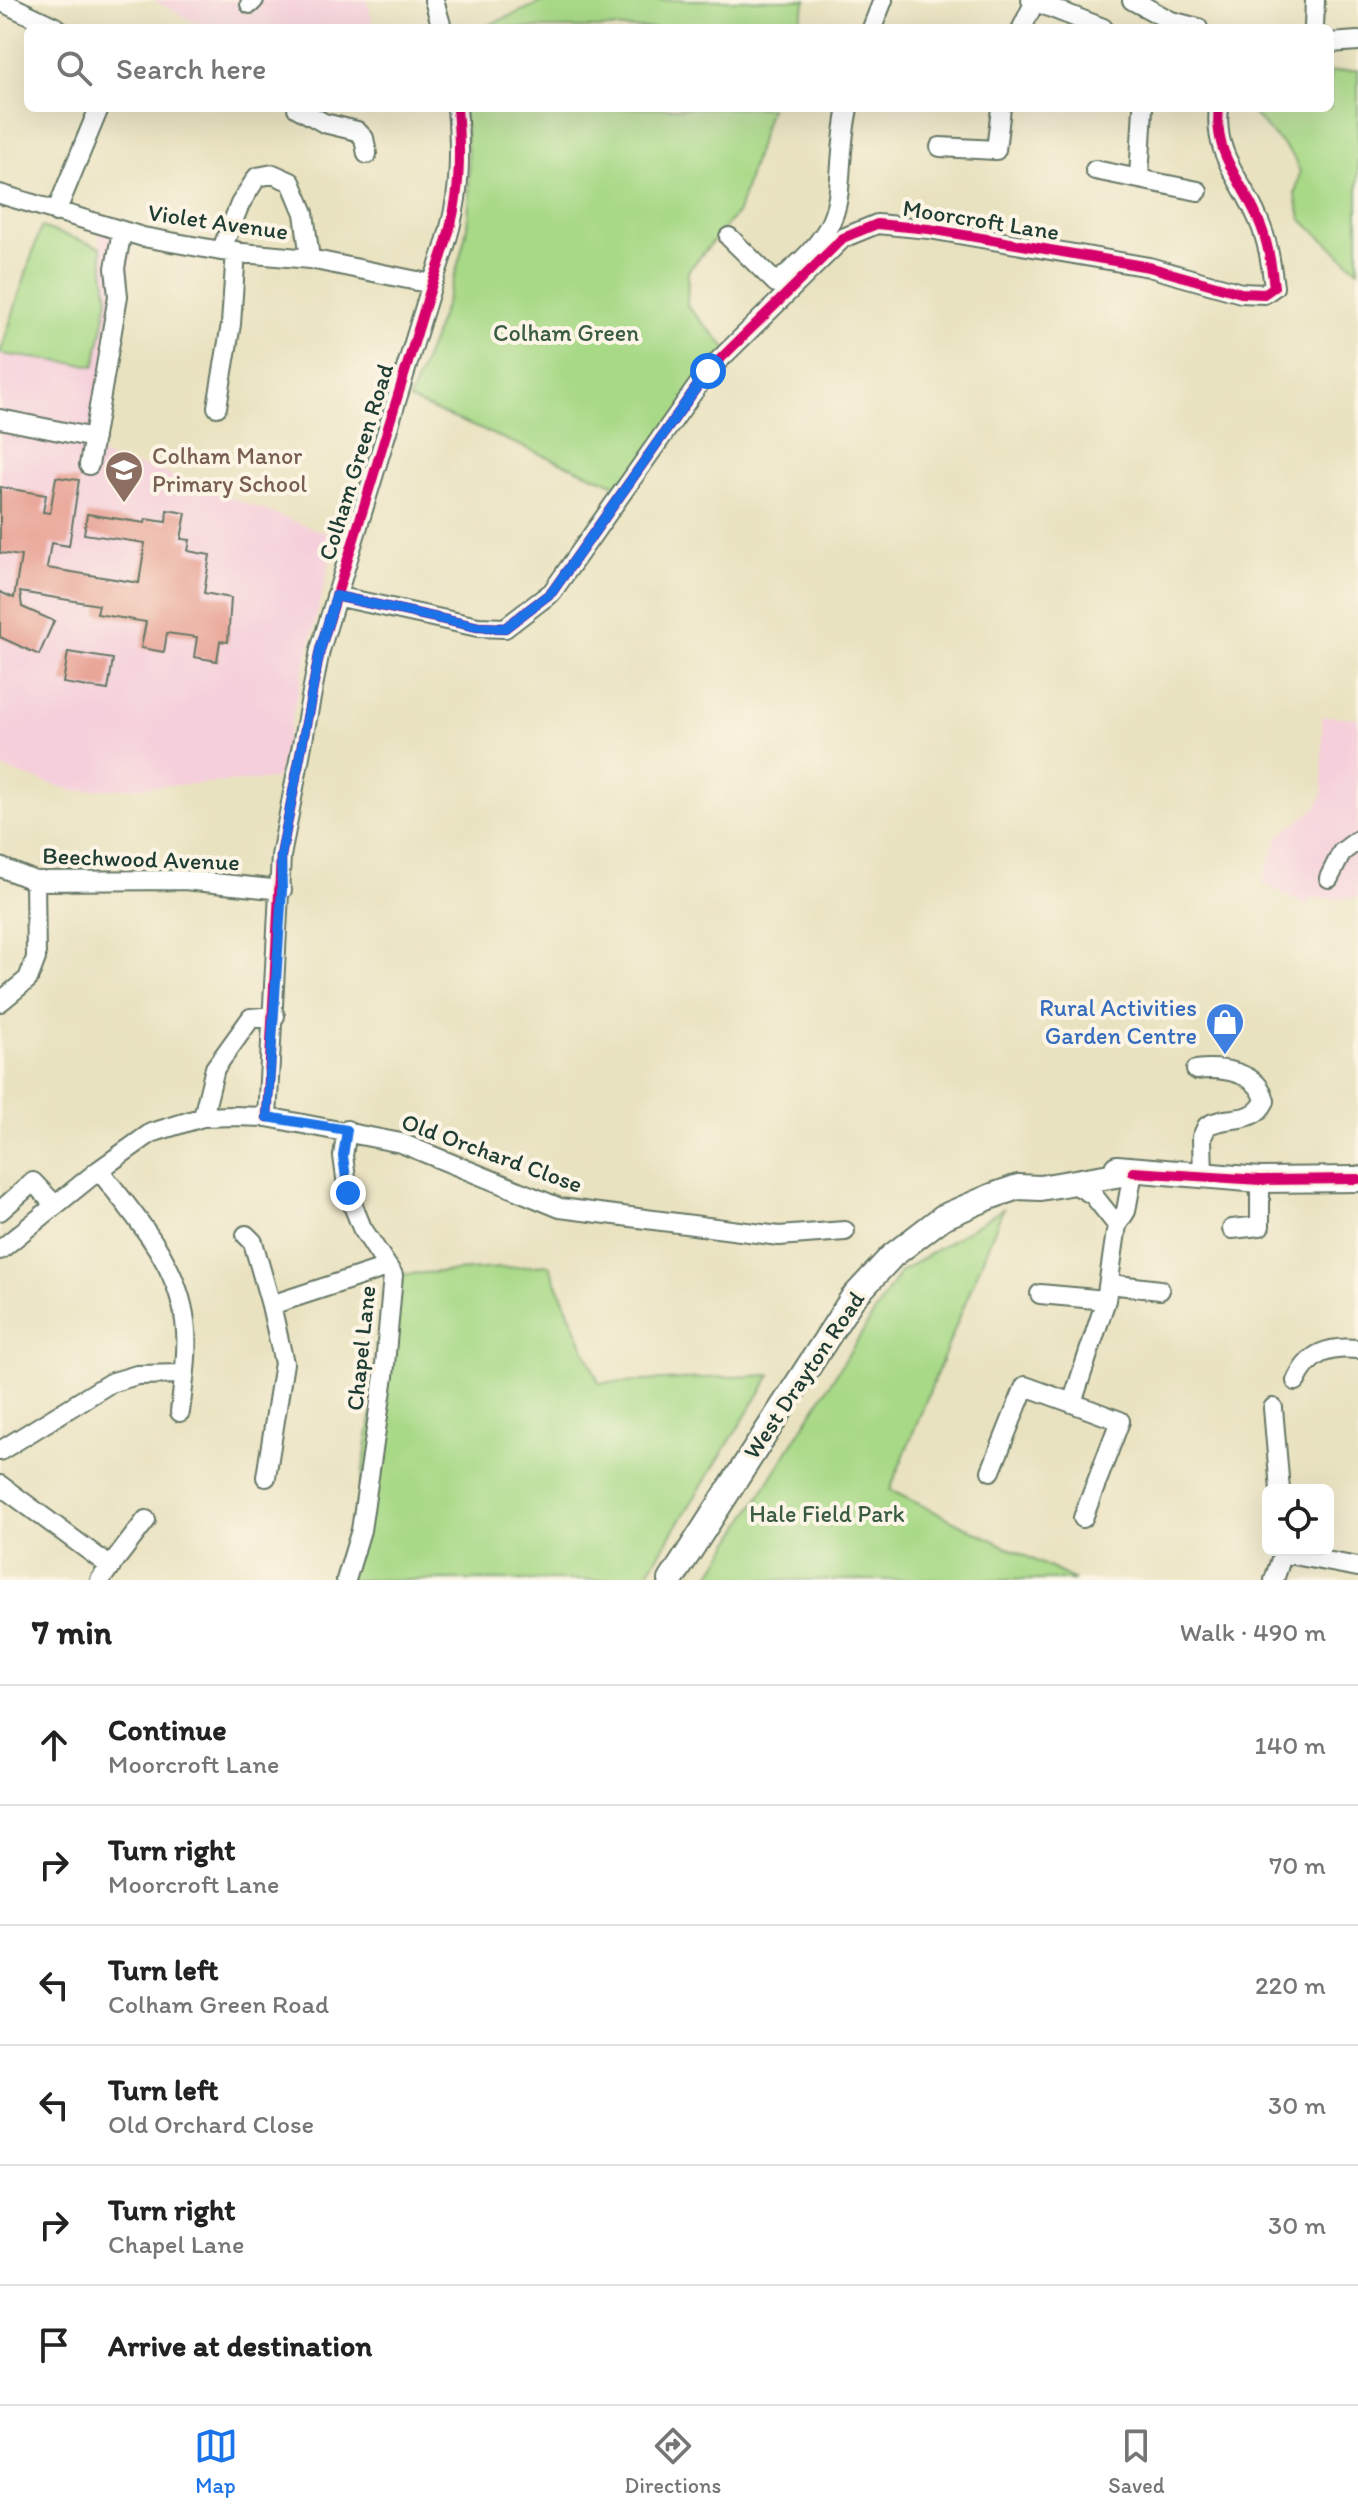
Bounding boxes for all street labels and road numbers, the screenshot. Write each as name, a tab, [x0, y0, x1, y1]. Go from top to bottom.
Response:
street label: Moorcroft Lane	[901, 193, 1061, 246]
street label: Violet Avenue	[146, 197, 290, 246]
street label: Colham Green Road	[312, 360, 399, 564]
street label: Beechwood Avenue	[42, 841, 240, 876]
street label: Old Orchard Close	[398, 1106, 587, 1199]
street label: Chapel Lane	[340, 1284, 382, 1412]
street label: West Drayton Road	[737, 1285, 870, 1464]

